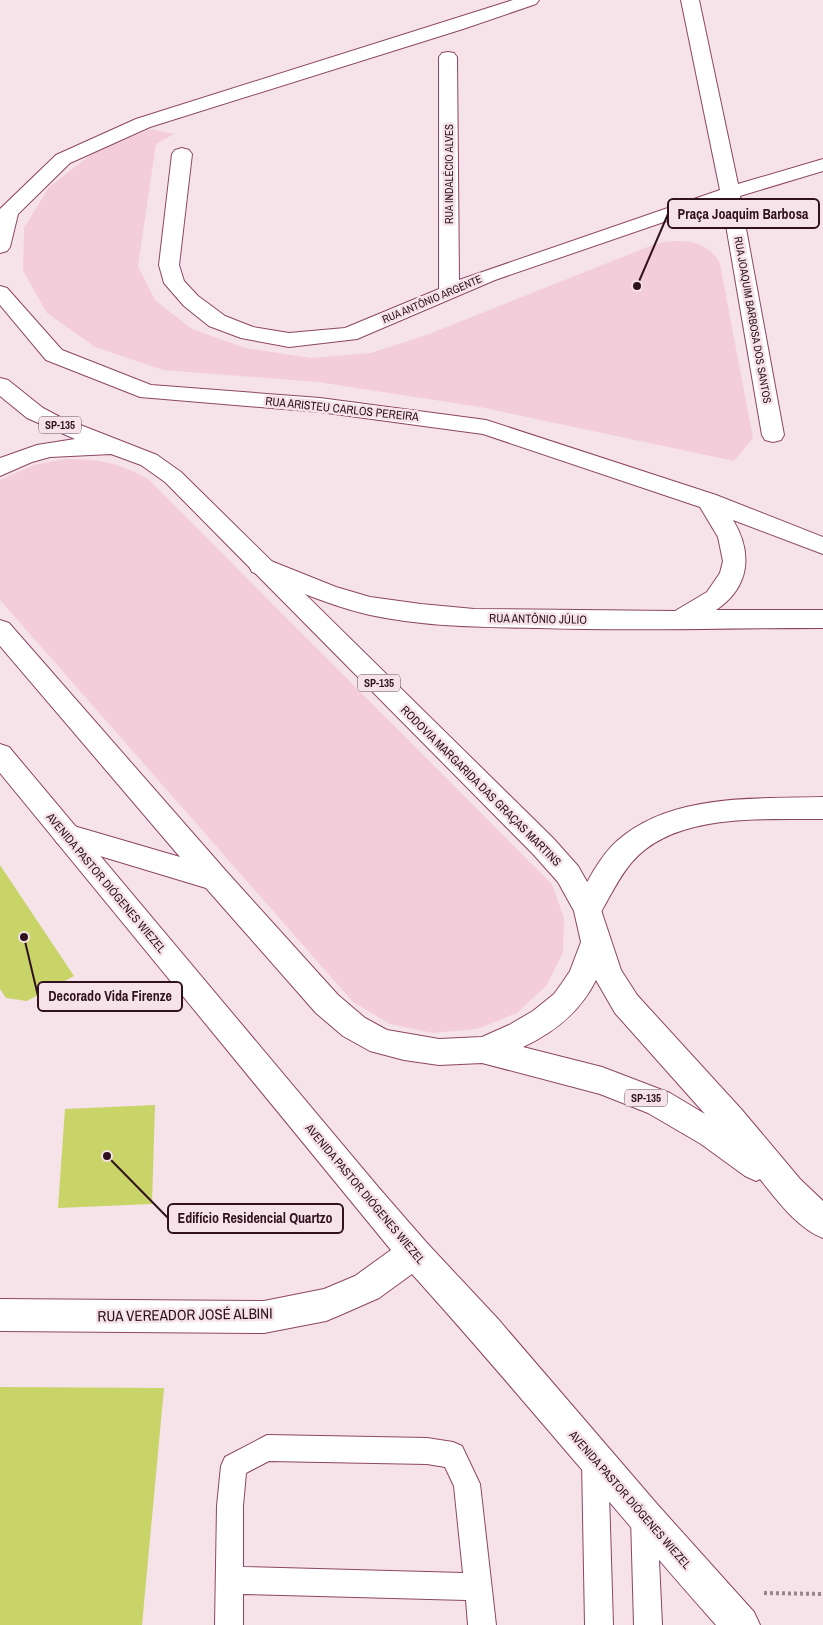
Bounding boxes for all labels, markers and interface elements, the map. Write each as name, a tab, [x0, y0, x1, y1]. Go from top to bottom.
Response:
street label: RUA INDALÉCIO ALVES	[442, 124, 456, 224]
callout: Praça Joaquim Barbosa	[668, 199, 819, 228]
text: Praça Joaquim Barbosa	[678, 205, 809, 223]
street label: RUA JOAQUIM BARBOSA DOS SANTOS	[731, 235, 775, 405]
street label: RUA ANTÔNIO ARGENTE	[380, 272, 484, 326]
street label: RUA ARISTEU CARLOS PEREIRA	[264, 393, 420, 425]
road number: SP-135	[39, 416, 81, 434]
street label: RUA ANTÔNIO JÚLIO	[489, 610, 587, 628]
road number: SP-135	[358, 674, 400, 691]
street label: RODOVIA MARGARIDA DAS GRAÇAS MARTINS	[397, 702, 565, 870]
street label: AVENIDA PASTOR DIÓGENES WIEZEL	[42, 809, 170, 957]
callout: Decorado Vida Firenze	[38, 982, 182, 1011]
text: Decorado Vida Firenze	[48, 987, 172, 1005]
road number: SP-135	[625, 1090, 667, 1106]
street label: AVENIDA PASTOR DIÓGENES WIEZEL	[301, 1120, 429, 1268]
callout: Edifício Residencial Quartzo	[168, 1204, 343, 1233]
text: Edifício Residencial Quartzo	[177, 1209, 333, 1227]
street label: RUA VEREADOR JOSÉ ALBINI	[97, 1302, 273, 1327]
street label: AVENIDA PASTOR DIÓGENES WIEZEL	[565, 1427, 695, 1573]

